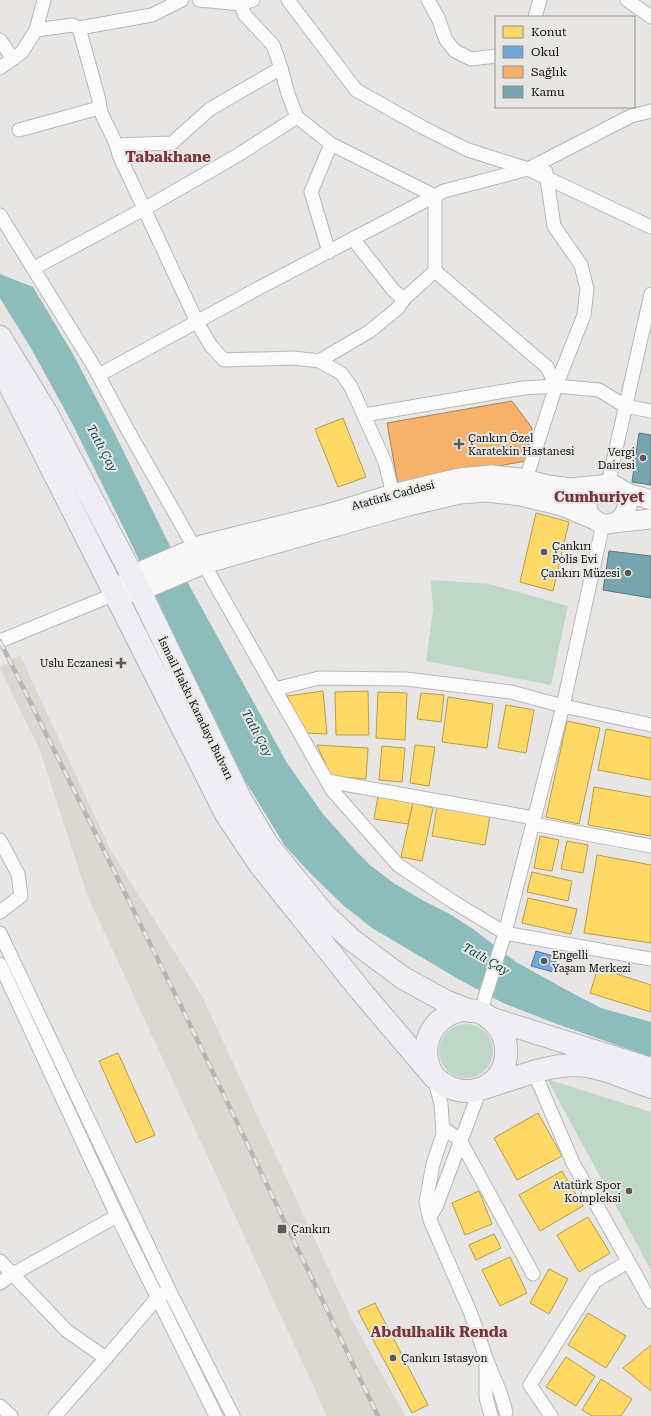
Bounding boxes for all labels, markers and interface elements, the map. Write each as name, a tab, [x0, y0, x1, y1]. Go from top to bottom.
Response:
legend	[495, 16, 635, 108]
text: Konut	[531, 25, 567, 39]
text: Okul	[531, 45, 560, 59]
text: Sağlık	[531, 65, 567, 79]
text: Kamu	[531, 85, 565, 99]
district label: Tabakhane	[125, 148, 211, 166]
water label: Tatlı Çay	[84, 422, 121, 475]
place label: Çankırı Özel Karatekin Hastanesi	[468, 431, 575, 458]
marker: Çankırı Özel Karatekin Hastanesi	[453, 438, 465, 450]
place label: Vergi Dairesi	[598, 446, 635, 472]
marker: Vergi Dairesi	[638, 453, 648, 463]
street label: Atatürk Caddesi	[350, 478, 436, 513]
district label: Cumhuriyet	[554, 488, 644, 506]
place label: Çankırı Polis Evi	[552, 540, 598, 566]
marker: Çankırı Polis Evi	[539, 547, 549, 557]
place label: Çankırı Müzesi	[541, 567, 620, 580]
marker: Çankırı Müzesi	[623, 568, 633, 578]
street label: İsmail Hakkı Karadayı Bulvarı	[155, 634, 237, 782]
place label: Uslu Eczanesi	[40, 657, 113, 670]
marker: Uslu Eczanesi	[116, 658, 126, 668]
water label: Tatlı Çay	[239, 707, 276, 760]
water label: Tatlı Çay	[460, 940, 512, 978]
place label: Engelli Yaşam Merkezi	[552, 949, 631, 975]
marker: Engelli Yaşam Merkezi	[539, 956, 549, 966]
place label: Atatürk Spor Kompleksi	[553, 1179, 621, 1205]
marker: Atatürk Spor Kompleksi	[624, 1186, 634, 1196]
marker: Çankırı	[276, 1223, 288, 1235]
place label: Çankırı	[291, 1223, 331, 1236]
district label: Abdulhalik Renda	[370, 1323, 508, 1341]
place label: Çankırı Istasyon	[401, 1352, 488, 1365]
marker: Çankırı Istasyon	[388, 1353, 398, 1363]

